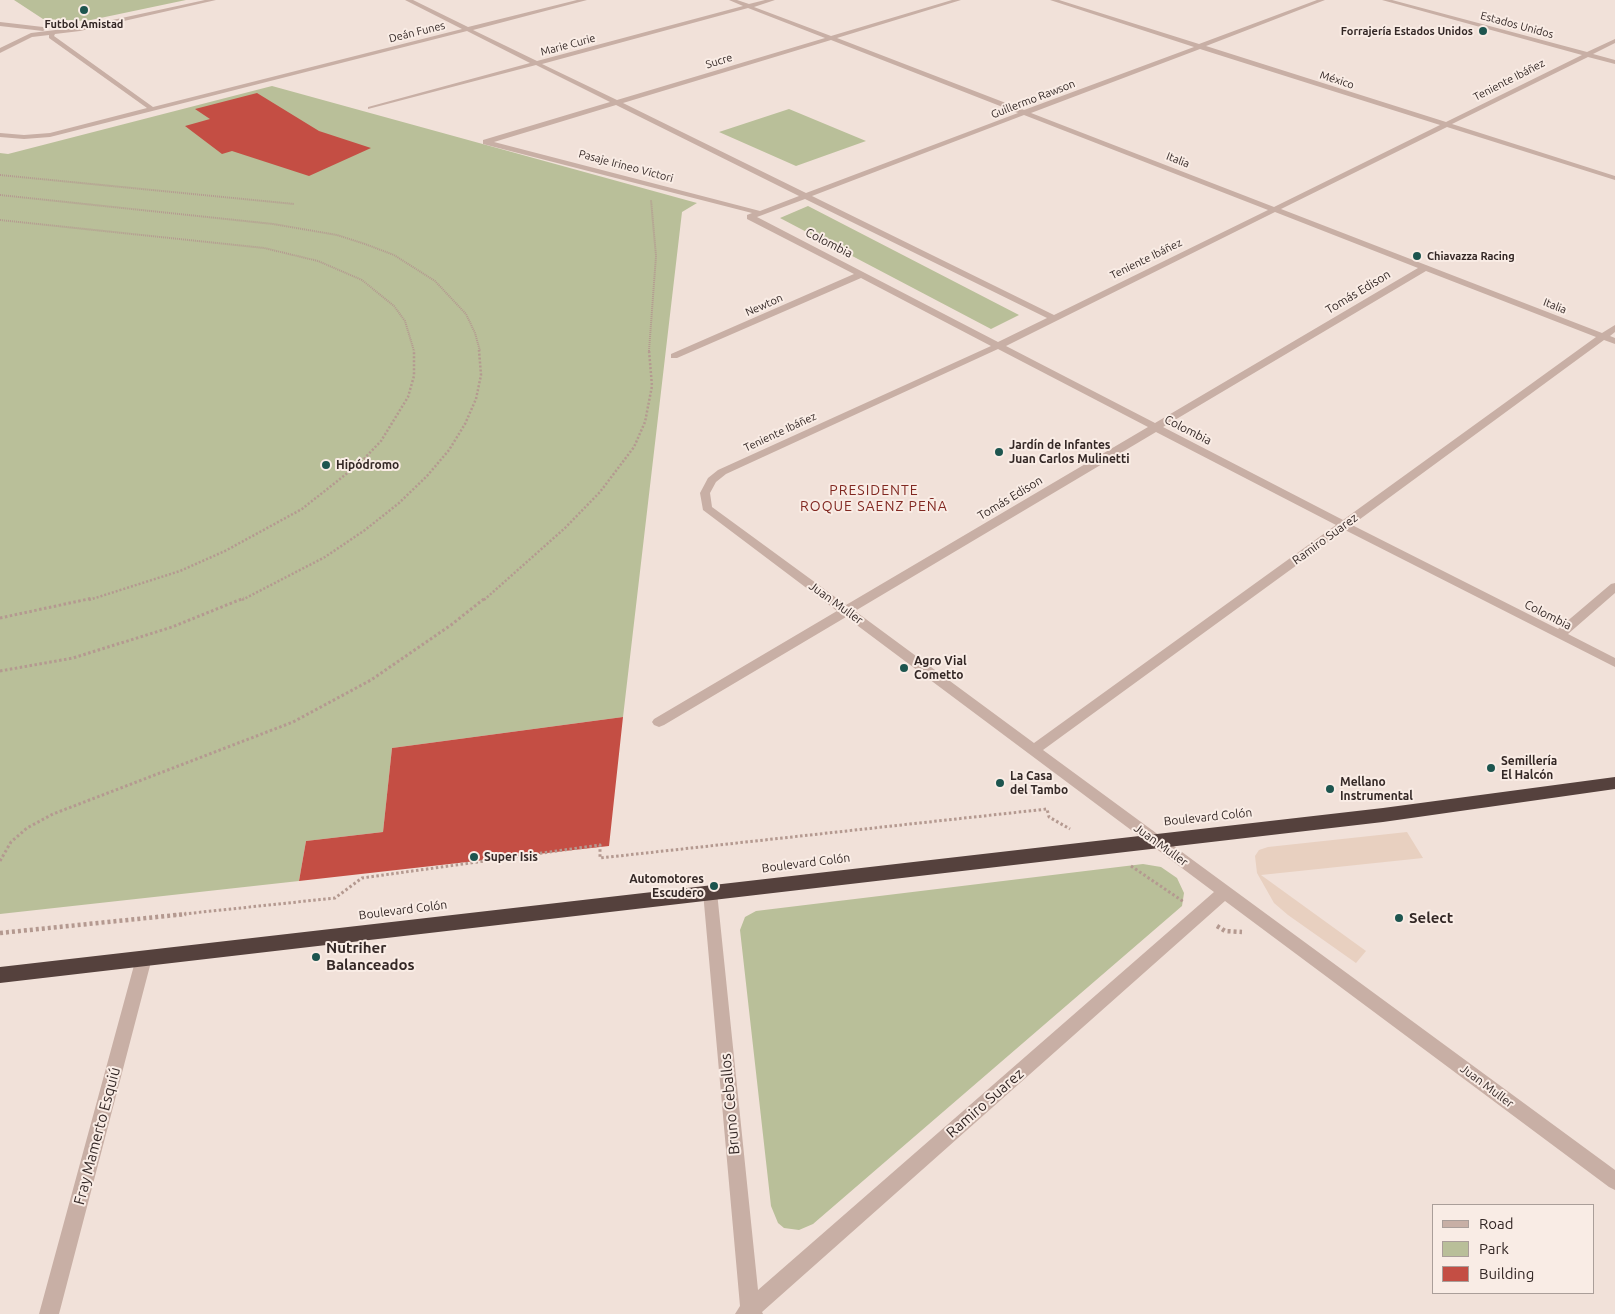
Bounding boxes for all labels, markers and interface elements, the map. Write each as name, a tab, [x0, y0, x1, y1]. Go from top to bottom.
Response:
marker: Futbol Amistad	[78, 4, 90, 16]
street label: Estados Unidos	[1479, 9, 1555, 41]
place label: Futbol Amistad	[45, 17, 123, 31]
street label: Deán Funes	[388, 19, 446, 45]
place label: Forrajería Estados Unidos	[1341, 24, 1473, 38]
marker: Forrajería Estados Unidos	[1477, 25, 1489, 37]
street label: Marie Curie	[539, 31, 597, 59]
street label: Sucre	[704, 51, 734, 71]
street label: Teniente Ibáñez	[1471, 56, 1547, 104]
street label: México	[1318, 68, 1356, 92]
street label: Guillermo Rawson	[989, 77, 1077, 121]
street label: Pasaje Irineo Victori	[577, 147, 675, 185]
street label: Italia	[1164, 150, 1192, 170]
street label: Colombia	[803, 225, 855, 261]
street label: Teniente Ibáñez	[1108, 236, 1184, 282]
place label: Chiavazza Racing	[1427, 249, 1515, 263]
marker: Chiavazza Racing	[1411, 250, 1423, 262]
street label: Tomás Edison	[1323, 267, 1393, 317]
street label: Newton	[743, 291, 785, 319]
street label: Italia	[1541, 296, 1569, 316]
street label: Teniente Ibáñez	[742, 409, 818, 455]
street label: Colombia	[1162, 412, 1214, 448]
place label: Jardín de Infantes Juan Carlos Mulinetti	[1009, 438, 1130, 466]
marker: Jardín de Infantes Juan Carlos Mulinetti	[993, 446, 1005, 458]
place label: Hipódromo	[336, 458, 399, 472]
marker: Hipódromo	[320, 459, 332, 471]
street label: Tomás Edison	[975, 473, 1045, 523]
district label: PRESIDENTE ROQUE SAENZ PEÑA	[798, 482, 950, 514]
street label: Ramiro Suarez	[1290, 510, 1360, 568]
street label: Juan Muller	[806, 579, 866, 627]
street label: Colombia	[1522, 597, 1574, 633]
place label: Agro Vial Cometto	[914, 654, 967, 682]
marker: Agro Vial Cometto	[898, 662, 910, 674]
place label: Semillería El Halcón	[1501, 754, 1557, 782]
marker: Semillería El Halcón	[1485, 762, 1497, 774]
place label: La Casa del Tambo	[1010, 769, 1068, 797]
place label: Mellano Instrumental	[1340, 775, 1413, 803]
marker: La Casa del Tambo	[994, 777, 1006, 789]
marker: Mellano Instrumental	[1324, 783, 1336, 795]
street label: Boulevard Colón	[1163, 805, 1253, 829]
street label: Juan Muller	[1131, 821, 1191, 869]
place label: Super Isis	[484, 850, 538, 864]
street label: Boulevard Colón	[761, 850, 851, 876]
marker: Super Isis	[468, 851, 480, 863]
place label: Automotores Escudero	[629, 872, 704, 900]
marker: Automotores Escudero	[708, 880, 720, 892]
street label: Boulevard Colón	[358, 897, 448, 923]
place label: Select	[1409, 909, 1453, 927]
marker: Select	[1393, 912, 1405, 924]
place label: Nutriher Balanceados	[326, 939, 415, 974]
marker: Nutriher Balanceados	[310, 951, 322, 963]
street label: Bruno Ceballos	[717, 1053, 743, 1155]
street label: Juan Muller	[1457, 1061, 1517, 1111]
street label: Fray Mamerto Esquiú	[70, 1065, 124, 1207]
street label: Ramiro Suarez	[943, 1065, 1027, 1141]
legend	[1432, 1204, 1595, 1294]
text: Road	[1479, 1215, 1514, 1232]
text: Park	[1479, 1240, 1509, 1257]
text: Building	[1479, 1265, 1534, 1282]

